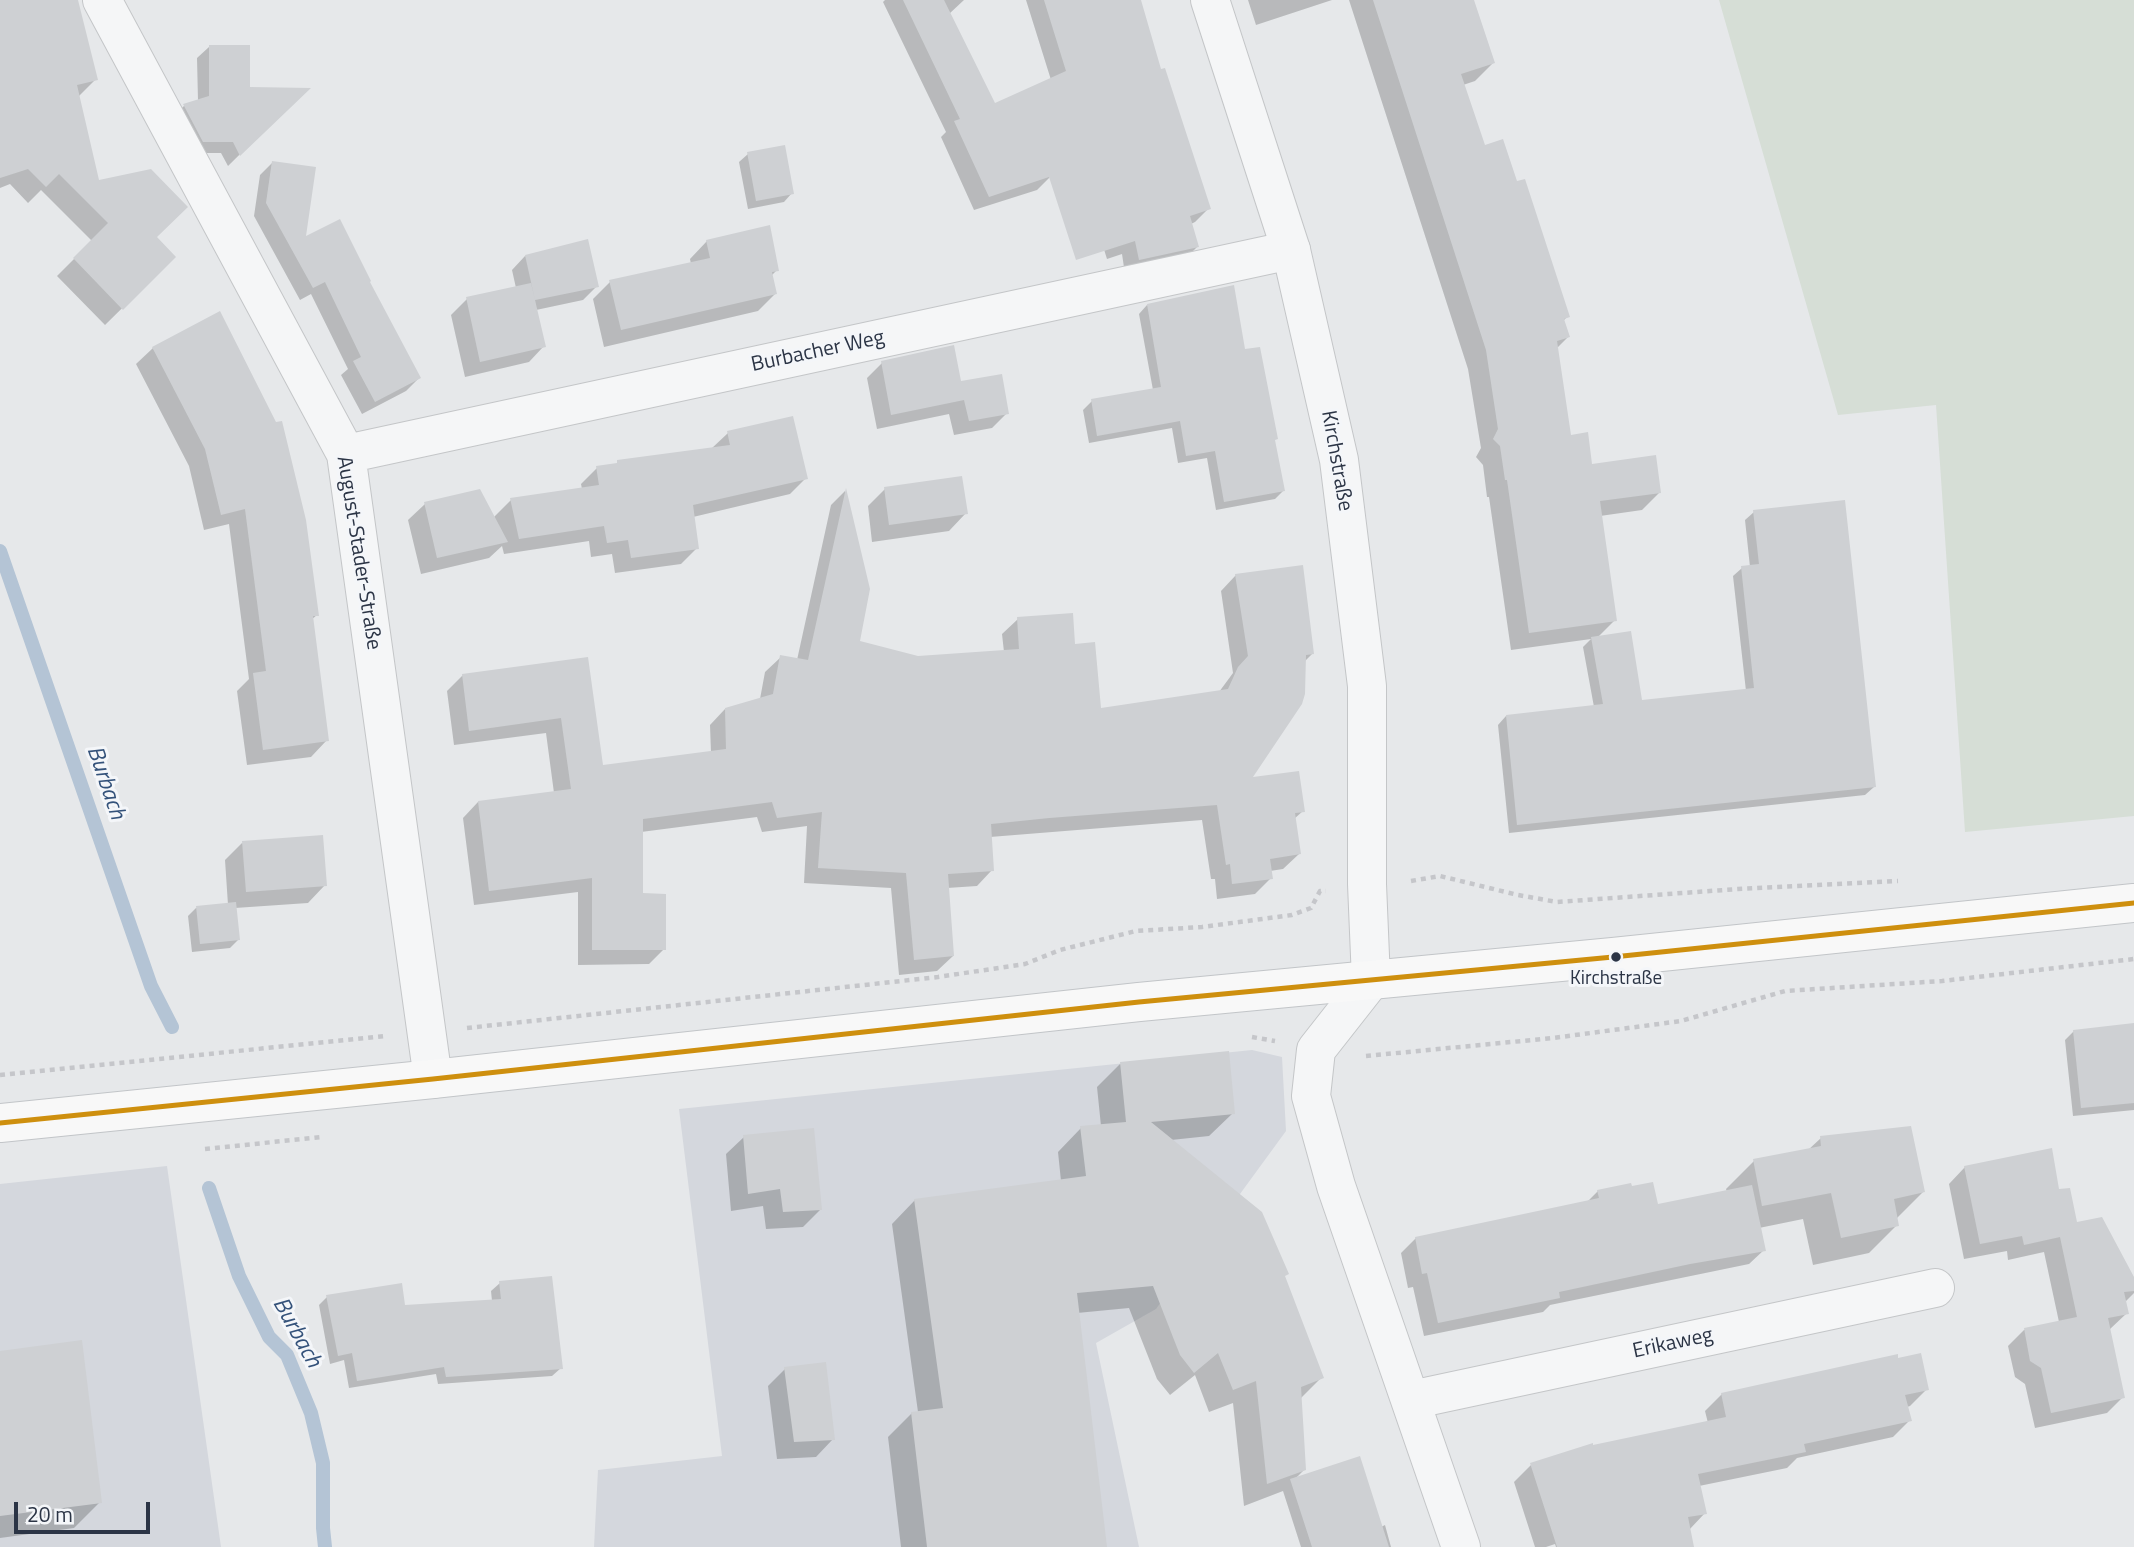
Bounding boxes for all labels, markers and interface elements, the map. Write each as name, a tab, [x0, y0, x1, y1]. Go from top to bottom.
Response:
street label: Burbacher Weg	[749, 326, 887, 378]
street label: Kirchstraße	[1315, 409, 1357, 513]
street label: August-Stader-Straße	[330, 454, 386, 652]
water label: Burbach	[80, 743, 130, 823]
marker: Kirchstraße	[1609, 950, 1623, 964]
place label: Kirchstraße	[1570, 968, 1662, 990]
water label: Burbach	[266, 1293, 326, 1373]
street label: Erikaweg	[1631, 1323, 1715, 1365]
scale bar	[18, 1488, 154, 1532]
text: 20 m	[27, 1498, 73, 1530]

